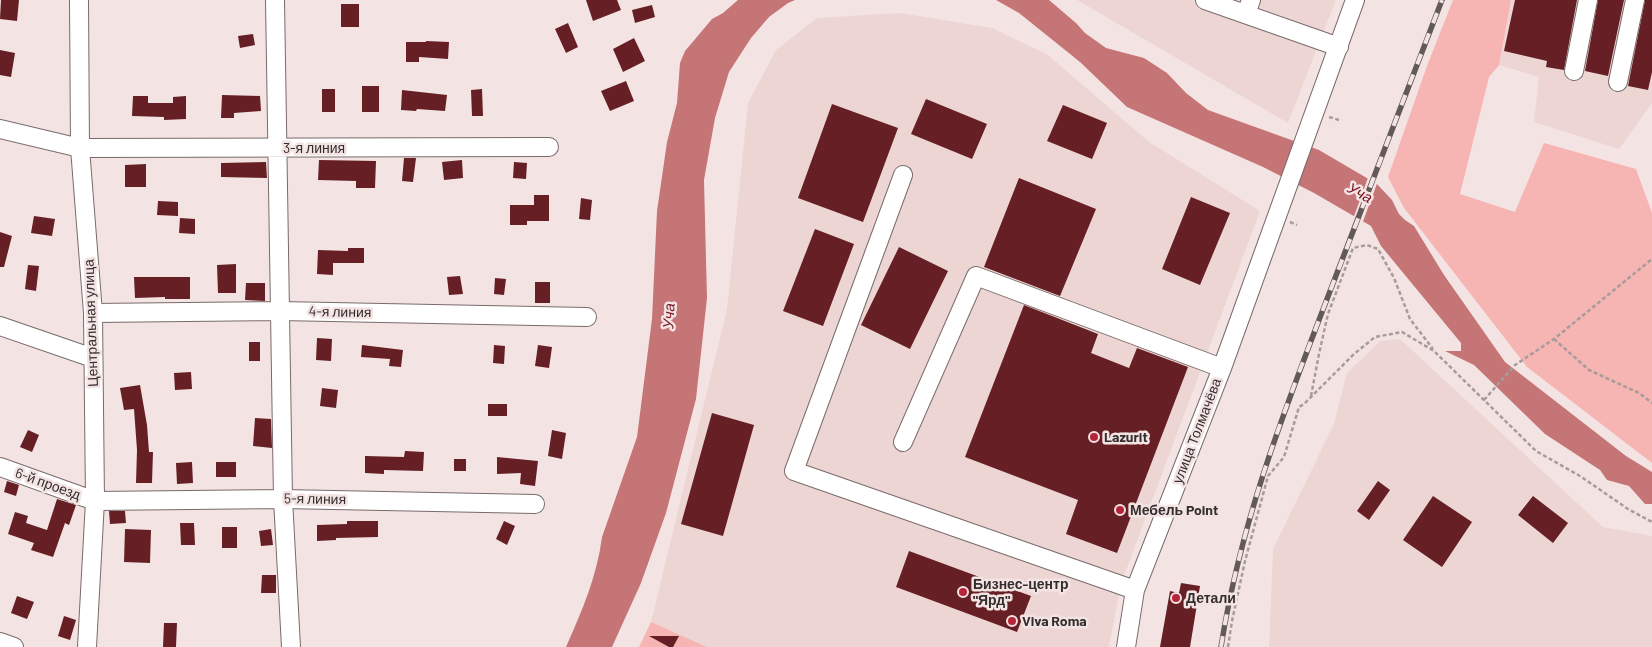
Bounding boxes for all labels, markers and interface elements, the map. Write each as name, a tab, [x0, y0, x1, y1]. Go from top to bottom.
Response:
street label: 3-я линия	[283, 140, 345, 156]
water label: Уча	[1344, 179, 1376, 207]
street label: Центральная улица	[80, 259, 102, 387]
street label: 4-я линия	[308, 303, 372, 321]
water label: Уча	[659, 303, 679, 329]
street label: улица Толмачёва	[1169, 376, 1225, 486]
place label: Lazurit	[1104, 429, 1148, 445]
marker: Lazurit	[1088, 431, 1100, 443]
street label: 6-й проезд	[13, 464, 83, 504]
street label: 5-я линия	[284, 490, 346, 508]
place label: Мебель Point	[1130, 502, 1218, 518]
marker: Мебель Point	[1114, 504, 1126, 516]
place label: Бизнес-центр "Ярд"	[973, 576, 1068, 608]
marker: Бизнес-центр "Ярд"	[957, 586, 969, 598]
place label: Детали	[1186, 590, 1236, 606]
marker: Детали	[1170, 592, 1182, 604]
place label: Viva Roma	[1022, 613, 1087, 629]
marker: Viva Roma	[1006, 615, 1018, 627]

